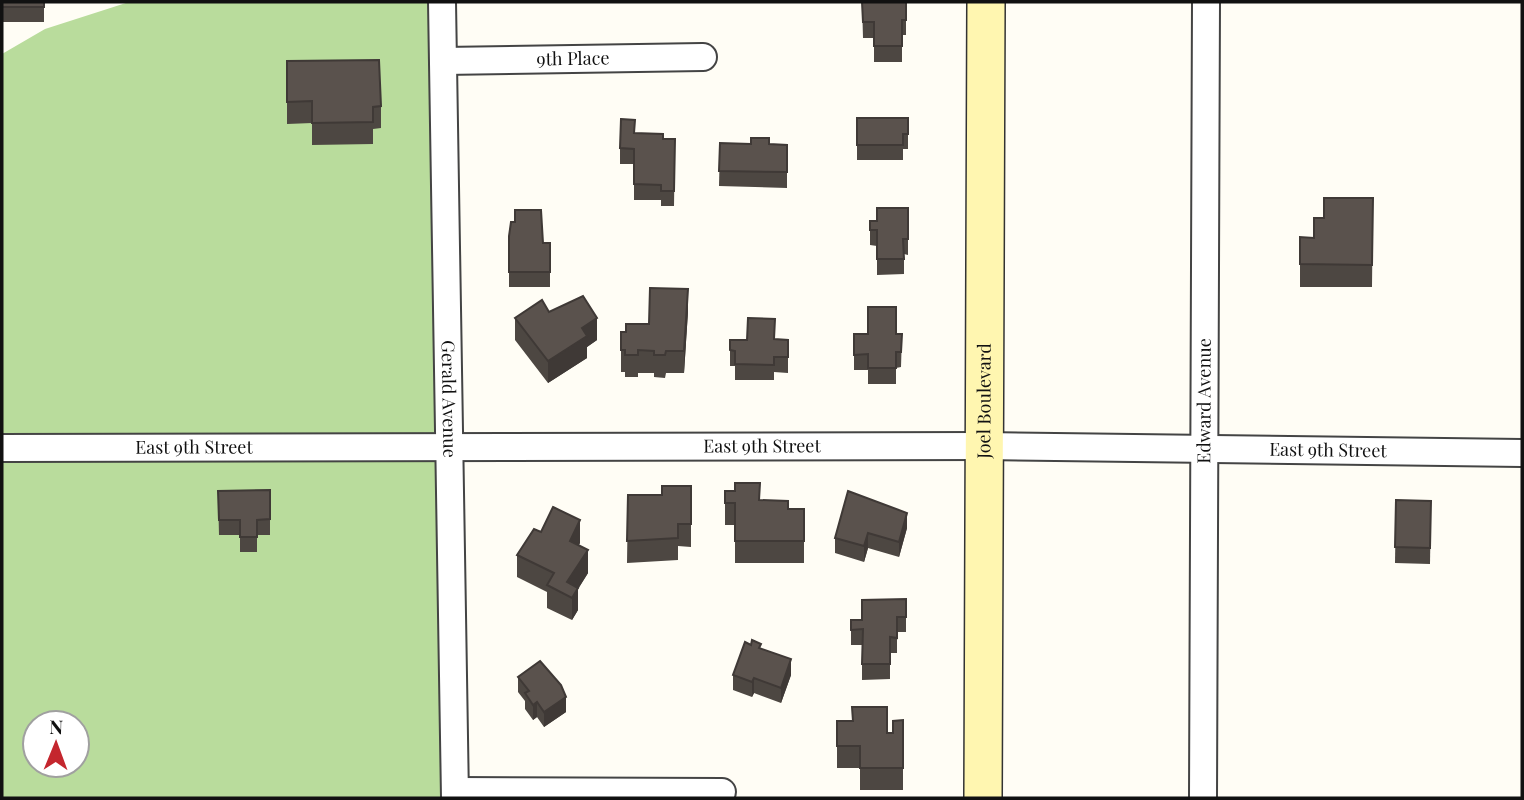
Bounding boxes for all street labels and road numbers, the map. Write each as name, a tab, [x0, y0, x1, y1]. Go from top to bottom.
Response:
street label: 9th Place	[536, 45, 610, 71]
street label: Edward Avenue	[1191, 338, 1216, 464]
street label: Gerald Avenue	[437, 340, 462, 458]
street label: Joel Boulevard	[971, 343, 996, 460]
street label: East 9th Street	[703, 433, 821, 458]
street label: East 9th Street	[135, 434, 253, 459]
street label: East 9th Street	[1269, 437, 1388, 462]

